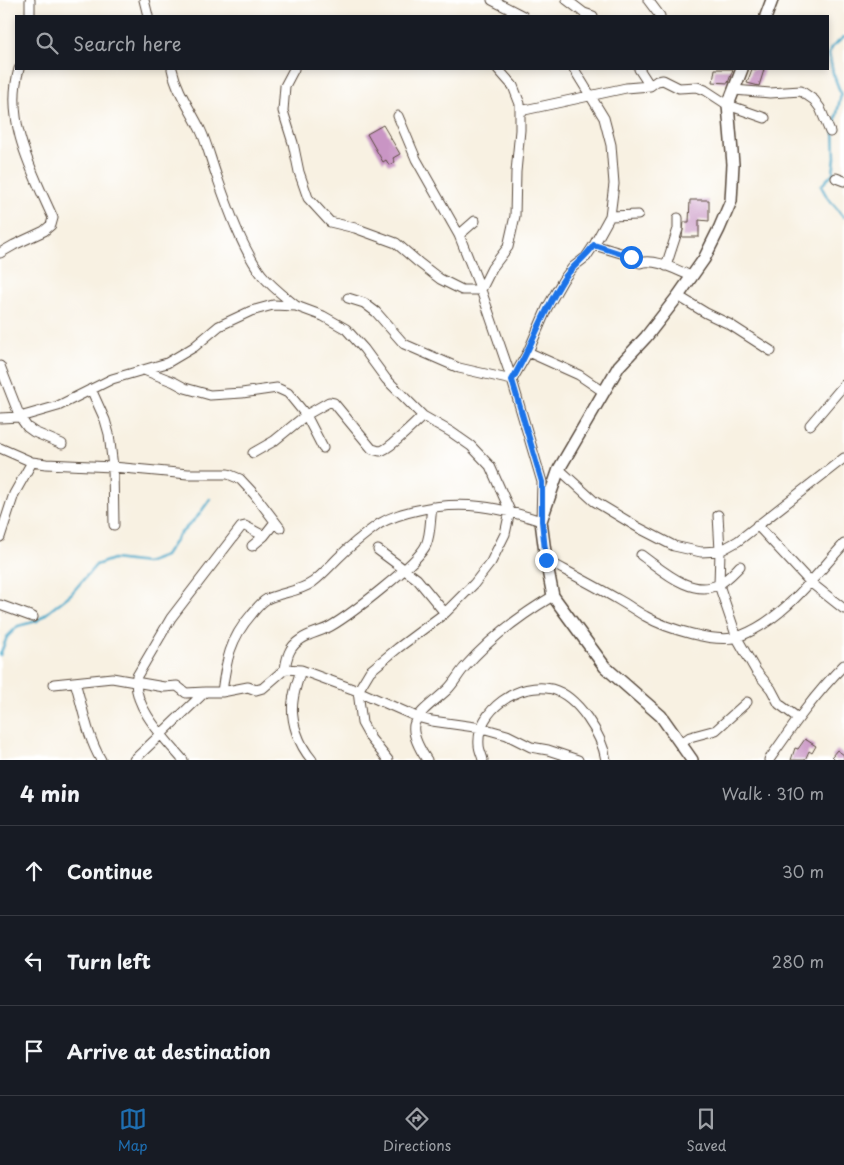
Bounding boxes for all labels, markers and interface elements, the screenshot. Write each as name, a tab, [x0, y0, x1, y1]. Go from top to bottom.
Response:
search box	[15, 15, 829, 70]
icon: search	[33, 29, 61, 57]
text: Search here	[73, 29, 182, 57]
route start	[620, 246, 643, 269]
route end	[535, 549, 558, 572]
text: 4 min	[20, 777, 80, 809]
text: Walk · 310 m	[722, 781, 824, 805]
icon: ahead	[20, 857, 48, 885]
text: Continue	[67, 857, 153, 885]
text: 30 m	[782, 859, 824, 883]
icon: left	[20, 947, 48, 975]
text: Turn left	[67, 947, 151, 975]
text: 280 m	[772, 949, 824, 973]
icon: arrive	[20, 1037, 48, 1065]
text: Arrive at destination	[67, 1037, 271, 1065]
tab: Map	[118, 1105, 148, 1156]
tab: Directions	[383, 1105, 451, 1156]
tab: Saved	[687, 1105, 726, 1156]

